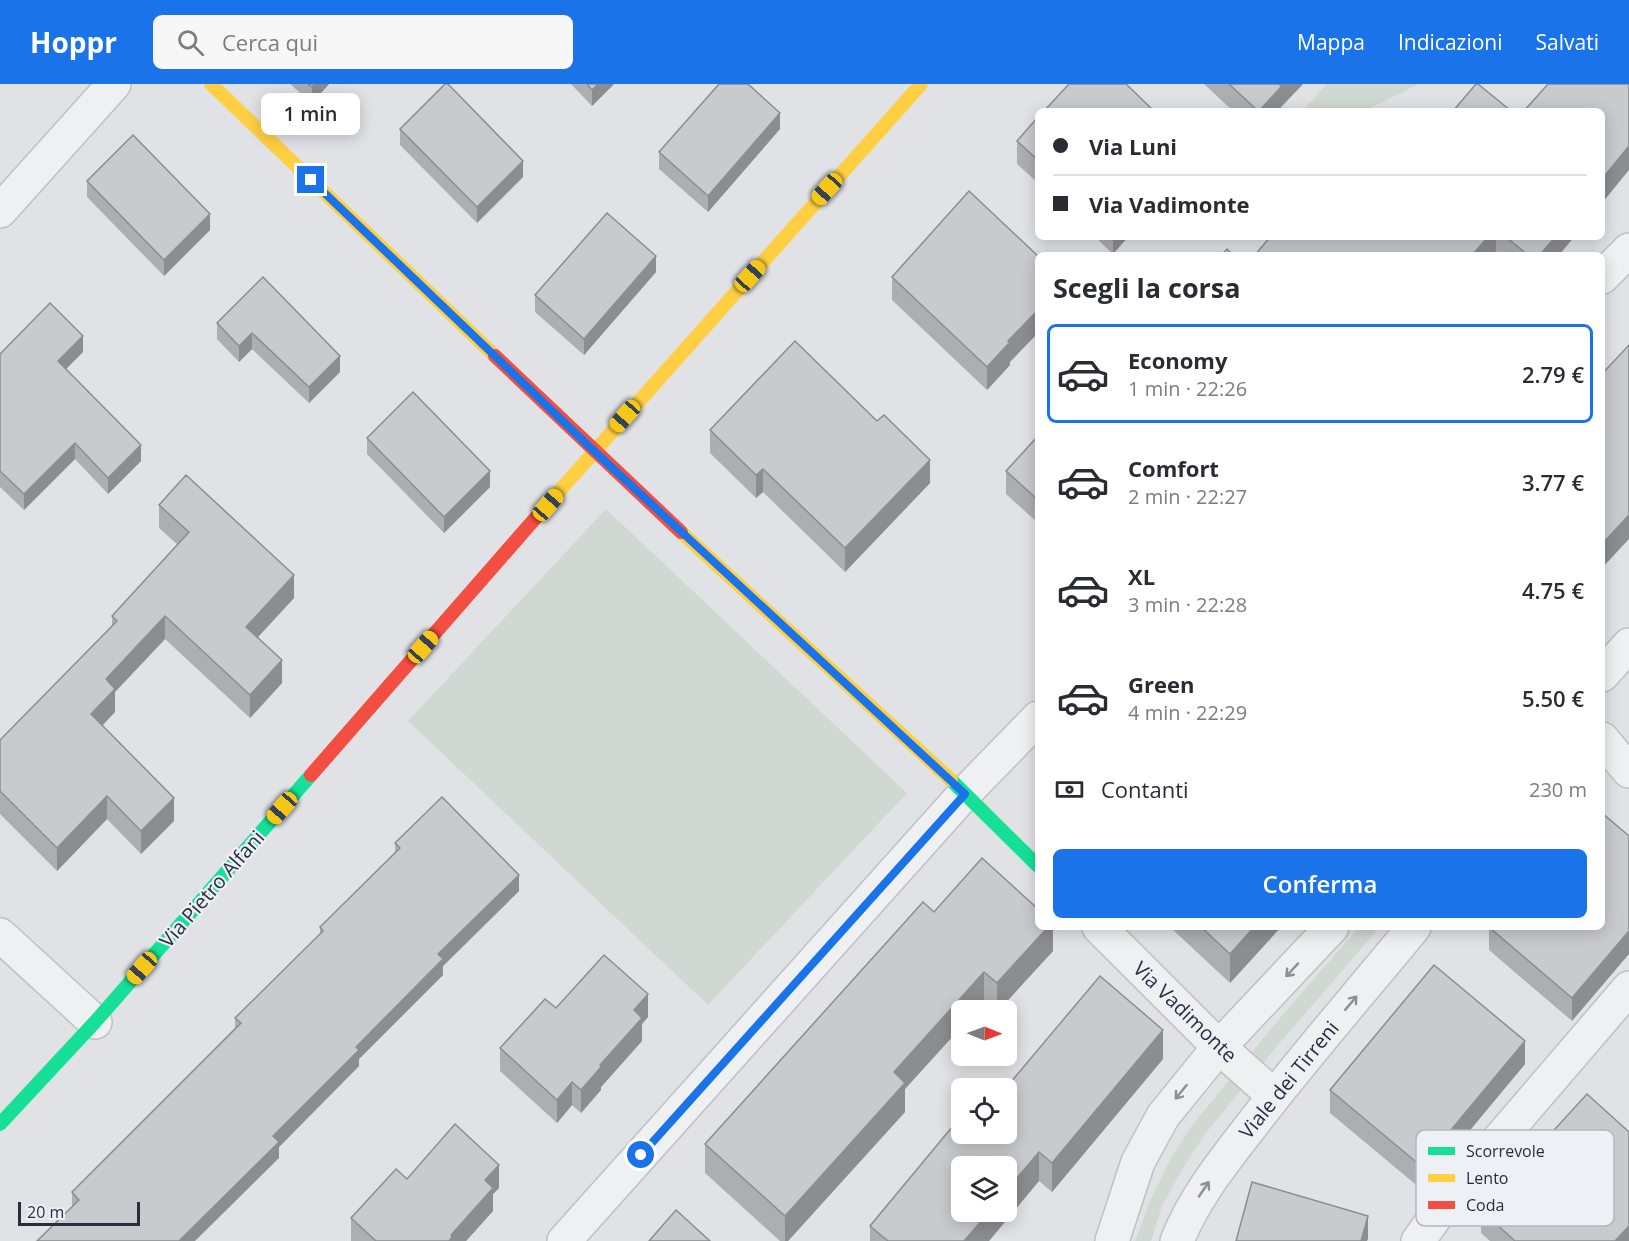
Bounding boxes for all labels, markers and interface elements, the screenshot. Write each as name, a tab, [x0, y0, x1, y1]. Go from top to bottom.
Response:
search box	[153, 15, 573, 69]
text: Hoppr	[30, 23, 117, 61]
icon: search	[174, 26, 207, 59]
text: Cerca qui	[222, 27, 318, 57]
text: Mappa	[1297, 28, 1365, 56]
text: Indicazioni	[1398, 28, 1503, 56]
text: Salvati	[1536, 28, 1599, 56]
callout: 1 min	[262, 93, 360, 135]
text: 1 min	[284, 100, 338, 127]
text: Via Luni	[1089, 131, 1177, 161]
route end	[297, 166, 324, 193]
car	[808, 170, 846, 208]
text: Via Vadimonte	[1089, 189, 1249, 219]
car	[731, 257, 769, 295]
text: Scegli la corsa	[1053, 269, 1241, 306]
text: Economy	[1128, 345, 1227, 375]
icon: car	[1056, 347, 1110, 401]
text: 2.79 €	[1522, 359, 1584, 389]
text: 1 min · 22:26	[1128, 375, 1247, 402]
car	[606, 397, 644, 435]
text: Comfort	[1128, 453, 1219, 483]
icon: car	[1056, 455, 1110, 509]
text: 3.77 €	[1522, 467, 1584, 497]
text: 2 min · 22:27	[1128, 483, 1247, 510]
car	[529, 486, 567, 524]
text: XL	[1128, 561, 1155, 591]
icon: car	[1056, 563, 1110, 617]
text: 4.75 €	[1522, 575, 1584, 605]
text: 3 min · 22:28	[1128, 591, 1247, 618]
car	[404, 628, 442, 666]
text: Green	[1128, 669, 1194, 699]
icon: car	[1056, 671, 1110, 725]
text: 5.50 €	[1522, 683, 1584, 713]
text: 4 min · 22:29	[1128, 699, 1247, 726]
icon: cash	[1053, 773, 1086, 806]
text: Contanti	[1101, 774, 1189, 804]
text: 230 m	[1529, 776, 1587, 803]
car	[263, 789, 301, 827]
street label: Via Pietro Alfani	[153, 824, 270, 953]
button: Conferma	[1053, 849, 1587, 918]
car	[123, 949, 161, 987]
street label: Via Vadimonte	[1127, 955, 1243, 1068]
one-way arrow	[1284, 962, 1299, 977]
one-way arrow	[1344, 996, 1358, 1011]
north arrow	[951, 1000, 1017, 1066]
map controls	[951, 1000, 1017, 1222]
street label: Viale dei Tirreni	[1233, 1015, 1344, 1144]
button: locate	[951, 1078, 1017, 1144]
one-way arrow	[1175, 1083, 1188, 1099]
legend	[1416, 1130, 1614, 1226]
text: Scorrevole	[1466, 1140, 1545, 1162]
route start	[627, 1141, 654, 1168]
button: layers	[951, 1156, 1017, 1222]
text: Lento	[1466, 1167, 1508, 1189]
one-way arrow	[1198, 1181, 1210, 1198]
text: Coda	[1466, 1194, 1504, 1216]
scale bar	[18, 1199, 140, 1226]
text: 20 m	[27, 1201, 64, 1223]

